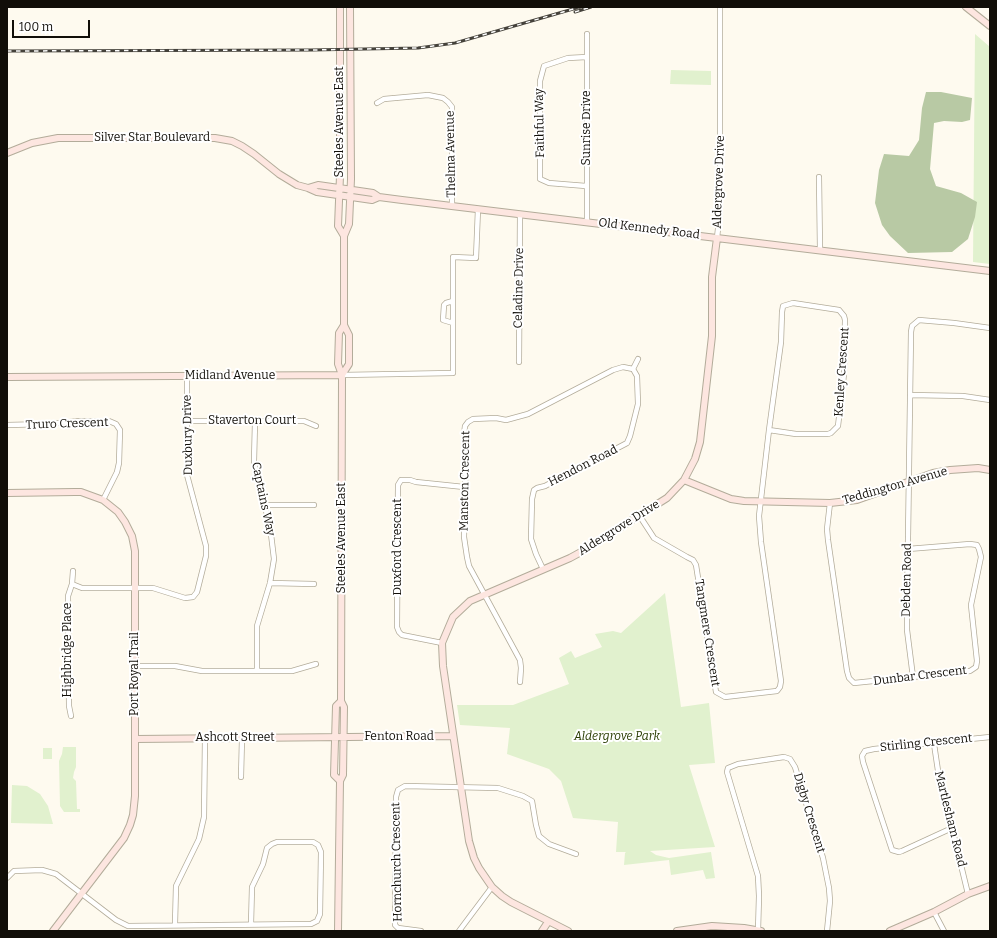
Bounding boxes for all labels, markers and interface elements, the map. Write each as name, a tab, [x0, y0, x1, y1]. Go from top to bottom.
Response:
scale bar	[14, 12, 92, 38]
text: 100 m	[19, 20, 53, 34]
street label: Steeles Avenue East	[333, 67, 347, 177]
street label: Faithful Way	[532, 88, 548, 158]
street label: Sunrise Drive	[580, 90, 594, 166]
street label: Thelma Avenue	[443, 110, 459, 198]
street label: Silver Star Boulevard	[94, 131, 210, 145]
street label: Aldergrove Drive	[710, 135, 728, 229]
street label: Old Kennedy Road	[597, 216, 701, 242]
street label: Celadine Drive	[511, 248, 527, 328]
street label: Kenley Crescent	[832, 327, 852, 417]
street label: Midland Avenue	[185, 369, 275, 383]
street label: Duxbury Drive	[180, 395, 196, 475]
street label: Staverton Court	[208, 414, 296, 428]
street label: Truro Crescent	[25, 415, 109, 433]
street label: Manston Crescent	[457, 431, 473, 531]
street label: Hendon Road	[546, 442, 620, 490]
street label: Captains Way	[248, 461, 278, 537]
street label: Teddington Avenue	[841, 464, 949, 508]
street label: Steeles Avenue East	[335, 483, 349, 593]
street label: Aldergrove Drive	[576, 497, 662, 559]
street label: Duxford Crescent	[391, 499, 405, 595]
street label: Debden Road	[899, 543, 915, 617]
street label: Tangmere Crescent	[691, 578, 723, 688]
street label: Highbridge Place	[61, 603, 75, 697]
street label: Port Royal Trail	[128, 632, 142, 716]
street label: Dunbar Crescent	[873, 663, 967, 689]
street label: Fenton Road	[364, 730, 434, 744]
park label: Aldergrove Park	[574, 730, 660, 744]
street label: Ashcott Street	[195, 731, 275, 745]
street label: Stirling Crescent	[879, 731, 973, 755]
street label: Martlesham Road	[931, 770, 969, 868]
street label: Digby Crescent	[790, 771, 828, 855]
street label: Hornchurch Crescent	[389, 802, 405, 922]

